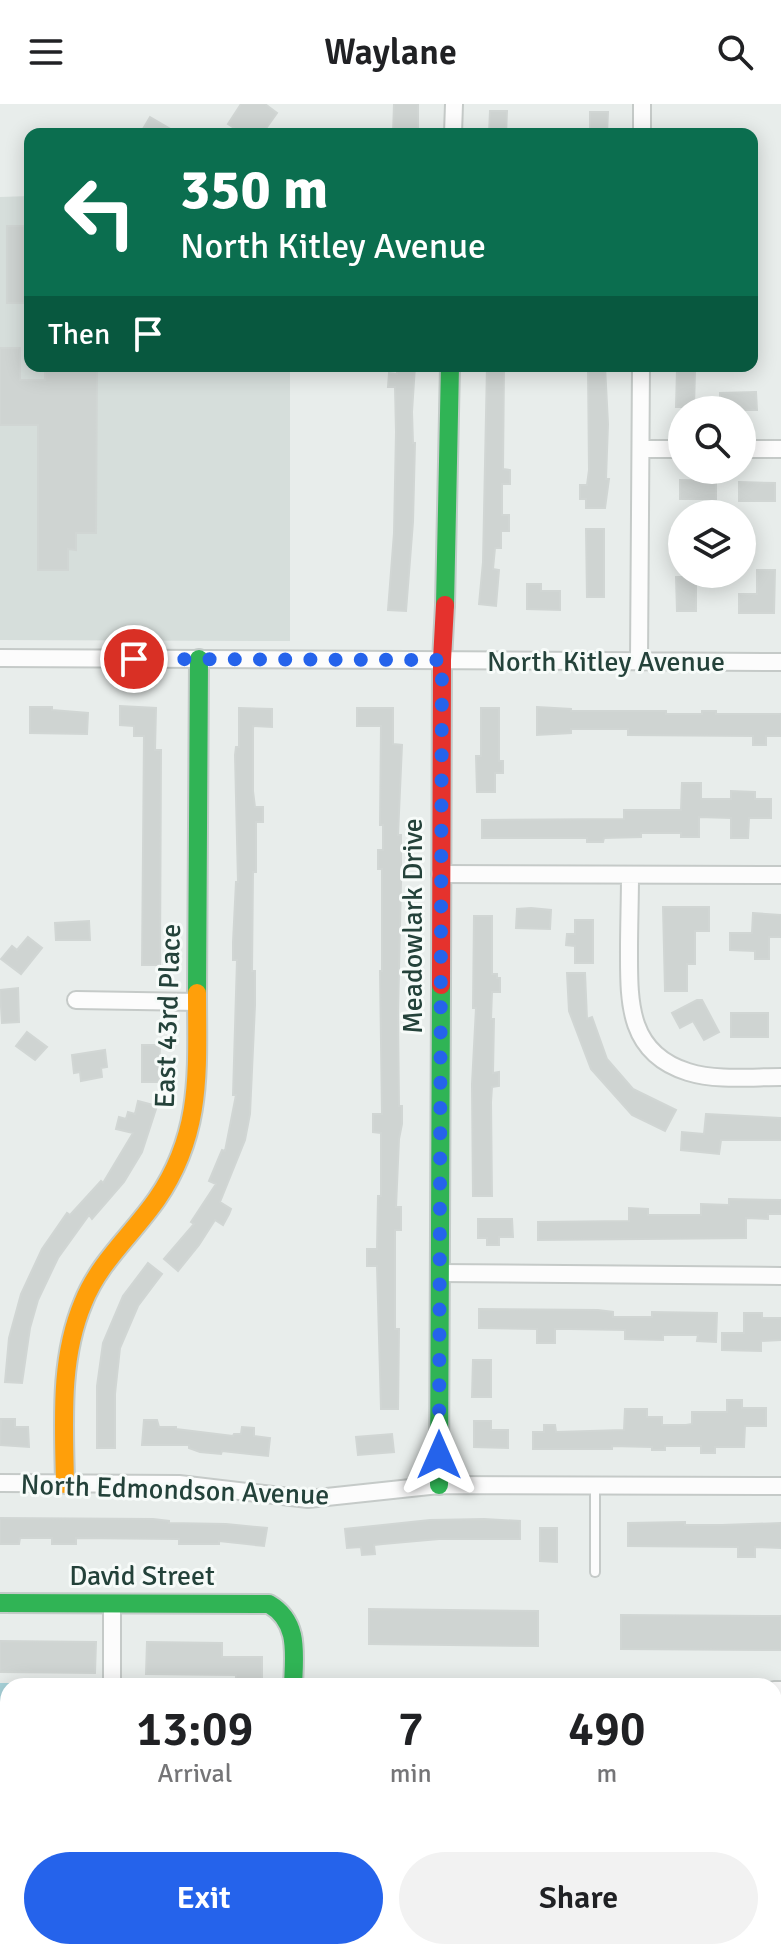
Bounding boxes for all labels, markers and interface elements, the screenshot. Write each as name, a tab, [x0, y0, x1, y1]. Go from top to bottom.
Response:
icon: menu	[24, 30, 68, 74]
text: Waylane	[324, 30, 457, 75]
icon: search	[713, 30, 757, 74]
text: 350 m	[180, 155, 328, 224]
icon: left	[48, 160, 152, 264]
text: North Kitley Avenue	[180, 224, 486, 269]
icon: arrive	[126, 312, 170, 356]
text: Then	[48, 316, 110, 353]
map controls	[668, 396, 756, 588]
button: search	[668, 396, 756, 484]
button: layers	[668, 500, 756, 588]
pin	[100, 625, 168, 693]
icon: arrive	[112, 637, 156, 681]
street label: North Kitley Avenue	[487, 645, 725, 679]
street label: Meadowlark Drive	[396, 818, 430, 1034]
street label: East 43rd Place	[148, 923, 188, 1109]
position arrow	[397, 1413, 481, 1497]
street label: North Edmondson Avenue	[20, 1468, 330, 1512]
street label: David Street	[69, 1559, 215, 1593]
text: 13:09	[136, 1700, 253, 1759]
text: 7	[398, 1700, 424, 1759]
text: 490	[568, 1700, 646, 1759]
text: Arrival	[157, 1758, 232, 1790]
text: min	[390, 1758, 432, 1790]
text: m	[596, 1758, 617, 1790]
button: Exit	[24, 1852, 383, 1944]
button: Share	[399, 1852, 758, 1944]

